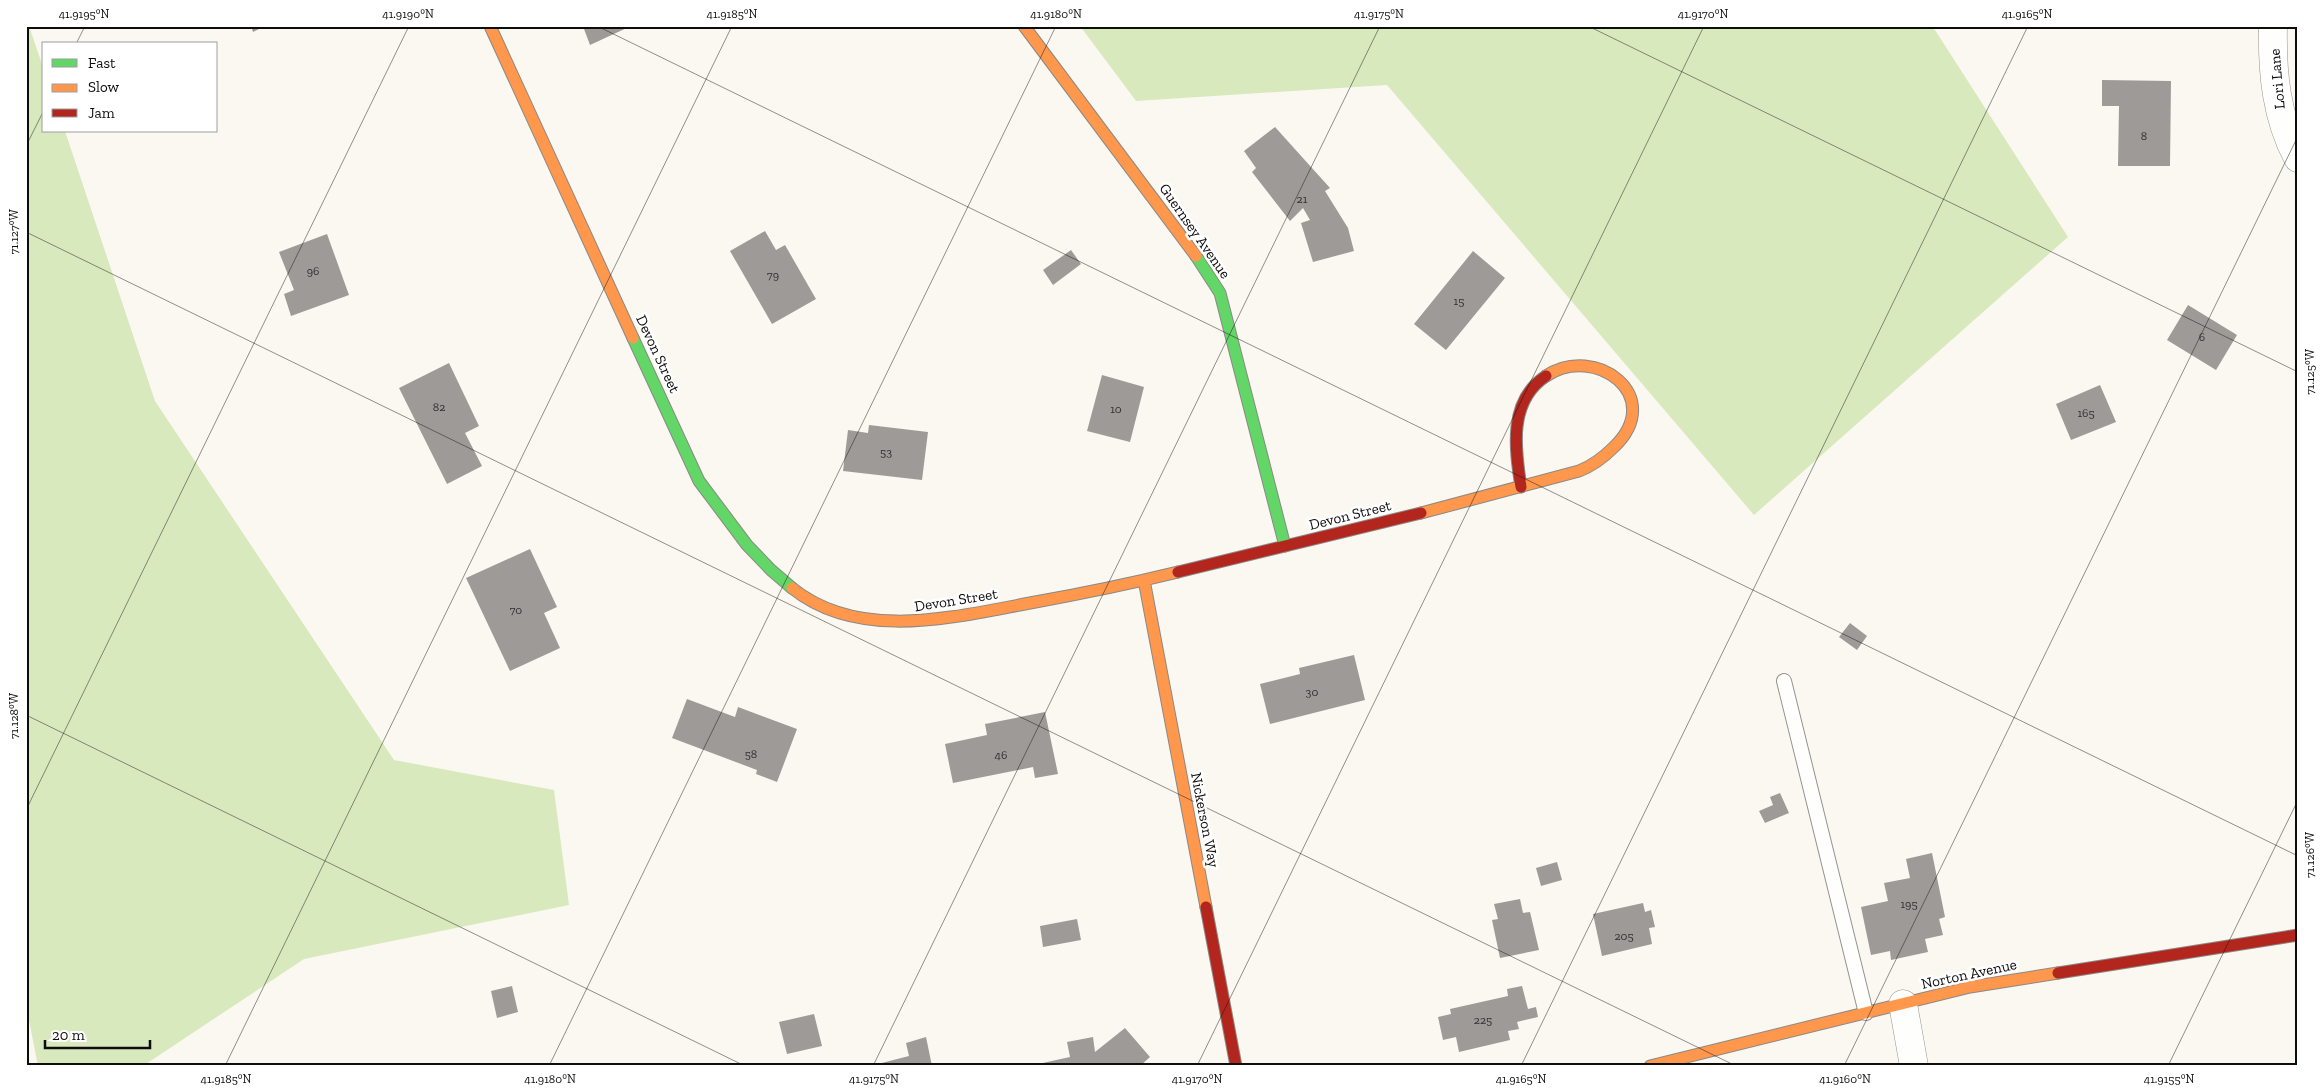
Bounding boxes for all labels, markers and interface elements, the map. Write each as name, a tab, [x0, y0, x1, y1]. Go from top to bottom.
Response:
text: 41.9195°N	[59, 7, 110, 21]
text: 41.9190°N	[382, 7, 434, 21]
text: 41.9185°N	[707, 7, 758, 21]
text: 41.9180°N	[1030, 7, 1082, 21]
text: 41.9175°N	[1354, 7, 1404, 21]
text: 41.9170°N	[1678, 7, 1728, 21]
text: 41.9165°N	[2002, 7, 2053, 21]
legend	[42, 42, 218, 132]
street label: Lori Lane	[2265, 48, 2289, 110]
text: Fast	[88, 54, 116, 72]
text: Slow	[88, 78, 120, 96]
text: Jam	[88, 104, 115, 122]
house number: 8	[2141, 129, 2147, 143]
street label: Guernsey Avenue	[1156, 180, 1234, 282]
house number: 21	[1297, 192, 1308, 206]
text: 71.127°W	[7, 209, 21, 255]
house number: 96	[307, 264, 319, 278]
house number: 79	[767, 268, 779, 282]
house number: 15	[1454, 294, 1464, 308]
street label: Devon Street	[632, 312, 684, 396]
house number: 6	[2199, 330, 2205, 344]
text: 71.125°W	[2303, 348, 2317, 395]
house number: 82	[433, 400, 445, 414]
house number: 10	[1110, 402, 1122, 416]
house number: 165	[2077, 406, 2095, 420]
house number: 53	[880, 445, 892, 459]
street label: Devon Street	[1307, 496, 1393, 534]
street label: Devon Street	[913, 584, 999, 615]
house number: 70	[510, 603, 522, 617]
house number: 30	[1306, 685, 1318, 699]
text: 71.128°W	[7, 692, 21, 739]
house number: 58	[745, 747, 757, 761]
house number: 46	[995, 748, 1007, 762]
street label: Nickerson Way	[1187, 771, 1223, 869]
text: 71.126°W	[2303, 831, 2317, 878]
house number: 195	[1900, 897, 1918, 911]
house number: 205	[1614, 929, 1634, 943]
street label: Norton Avenue	[1920, 955, 2018, 993]
house number: 225	[1474, 1013, 1492, 1027]
scale bar	[45, 1017, 150, 1049]
text: 20 m	[52, 1026, 85, 1044]
text: 41.9185°N	[201, 1072, 252, 1086]
text: 41.9180°N	[524, 1072, 576, 1086]
text: 41.9175°N	[849, 1072, 899, 1086]
text: 41.9170°N	[1172, 1072, 1222, 1086]
text: 41.9165°N	[1496, 1072, 1547, 1086]
text: 41.9160°N	[1819, 1072, 1871, 1086]
text: 41.9155°N	[2144, 1072, 2194, 1086]

